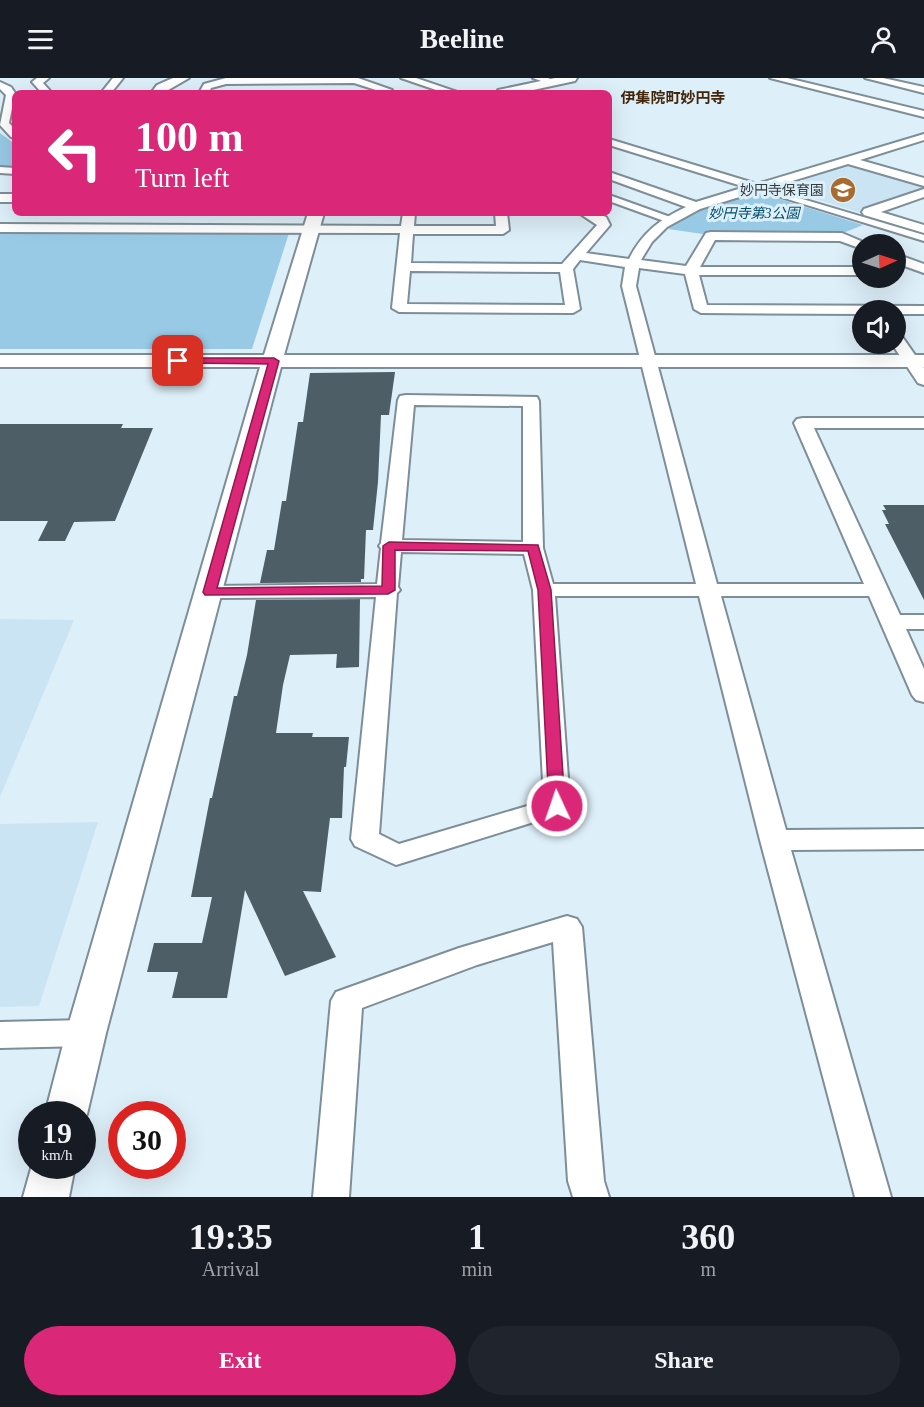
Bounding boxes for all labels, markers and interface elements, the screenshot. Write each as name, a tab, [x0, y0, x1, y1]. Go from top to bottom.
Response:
icon: menu	[24, 23, 57, 56]
icon: person	[867, 23, 900, 56]
text: Beeline	[420, 24, 504, 54]
district label: 伊集院町妙円寺	[620, 90, 726, 106]
icon: left	[36, 114, 114, 192]
text: 100 m	[135, 114, 244, 160]
text: Turn left	[135, 163, 229, 193]
school or university icon: 妙円寺保育園	[828, 175, 858, 205]
place label: 妙円寺保育園	[740, 183, 824, 198]
park label: 妙円寺第3公園	[709, 206, 801, 221]
north arrow	[852, 234, 906, 288]
map controls	[852, 234, 906, 354]
button: sound	[852, 300, 906, 354]
pin	[152, 335, 203, 386]
icon: arrive	[161, 344, 194, 377]
position arrow	[525, 774, 589, 838]
speed limit sign: 30	[108, 1101, 186, 1179]
text: 19	[42, 1116, 72, 1149]
text: km/h	[42, 1147, 72, 1163]
text: 19:35	[189, 1217, 273, 1257]
text: 1	[468, 1217, 486, 1257]
text: 360	[681, 1217, 735, 1257]
text: Arrival	[202, 1258, 260, 1280]
text: min	[461, 1258, 493, 1280]
text: m	[701, 1258, 716, 1280]
button: Exit	[24, 1326, 456, 1395]
button: Share	[468, 1326, 900, 1395]

